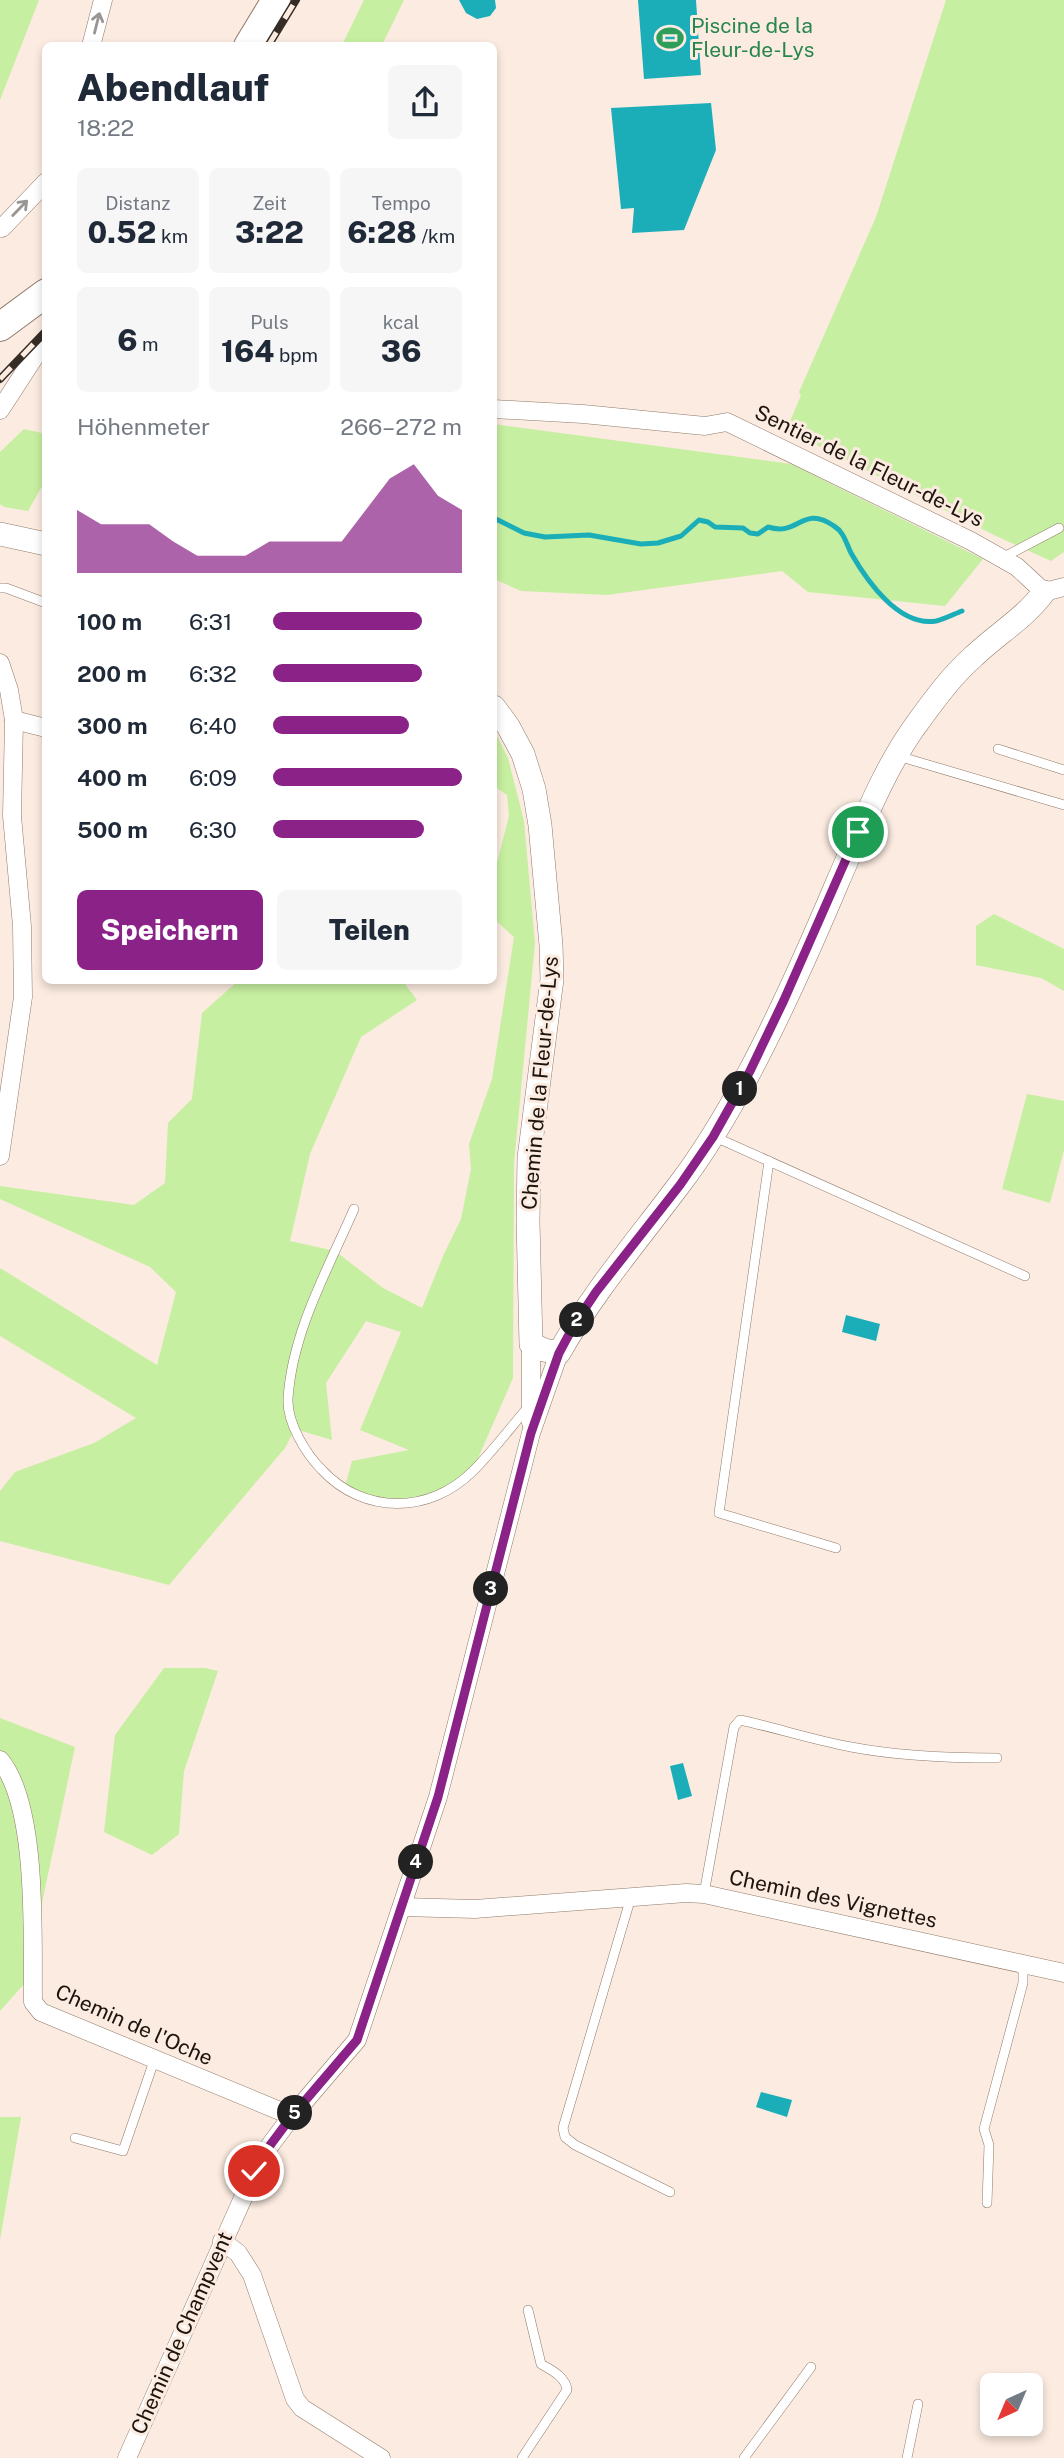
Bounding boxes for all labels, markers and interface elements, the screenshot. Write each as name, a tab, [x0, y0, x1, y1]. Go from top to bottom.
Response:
one-way arrow	[91, 12, 104, 35]
place label: Piscine de la Fleur-de-Lys	[691, 13, 814, 62]
sports icon: Piscine de la Fleur-de-Lys	[655, 23, 685, 53]
text: Abendlauf	[77, 65, 269, 110]
button: share	[388, 65, 462, 139]
text: 18:22	[77, 114, 134, 141]
text: Distanz	[105, 192, 170, 214]
text: Zeit	[252, 192, 287, 214]
text: Tempo	[372, 192, 431, 214]
one-way arrow	[12, 200, 29, 217]
text: 0.52	[88, 214, 156, 250]
text: 3:22	[235, 214, 304, 250]
text: 6:28	[347, 214, 417, 250]
text: km	[156, 225, 188, 247]
text: /km	[417, 225, 455, 247]
text: Puls	[250, 311, 289, 333]
text: kcal	[383, 311, 420, 333]
text: 6	[117, 322, 137, 358]
text: m	[137, 333, 159, 355]
text: 164	[221, 333, 274, 369]
text: 36	[381, 333, 422, 369]
text: bpm	[274, 344, 318, 366]
street label: Sentier de la Fleur-de-Lys	[751, 399, 988, 532]
text: Höhenmeter	[77, 413, 210, 440]
text: 266–272 m	[340, 413, 462, 440]
text: 100 m	[77, 608, 142, 635]
text: 6:31	[189, 608, 232, 635]
text: 200 m	[77, 660, 147, 687]
text: 6:32	[189, 660, 237, 687]
text: 300 m	[77, 712, 148, 739]
text: 6:40	[189, 712, 237, 739]
text: 400 m	[77, 764, 147, 791]
text: 6:09	[189, 764, 237, 791]
pin	[828, 802, 888, 862]
icon: arrive	[839, 813, 877, 851]
text: 500 m	[77, 816, 148, 843]
text: 6:30	[189, 816, 237, 843]
button: Speichern	[77, 890, 263, 970]
button: Teilen	[277, 890, 462, 970]
street label: Chemin de la Fleur-de-Lys	[516, 955, 563, 1211]
pin: 1	[722, 1072, 758, 1106]
text: 1	[735, 1077, 744, 1099]
pin: 2	[560, 1302, 594, 1338]
text: 2	[570, 1308, 583, 1330]
pin: 3	[474, 1572, 508, 1606]
text: 3	[484, 1577, 497, 1599]
pin: 4	[398, 1844, 434, 1880]
text: 4	[409, 1850, 422, 1872]
street label: Chemin des Vignettes	[727, 1864, 939, 1933]
street label: Chemin de l'Oche	[52, 1979, 217, 2070]
pin: 5	[278, 2096, 312, 2130]
text: 5	[288, 2101, 301, 2123]
pin	[224, 2141, 284, 2201]
icon: check	[235, 2152, 273, 2190]
street label: Chemin de Champvent	[126, 2228, 238, 2438]
north arrow	[980, 2373, 1043, 2436]
map controls	[980, 2373, 1043, 2436]

